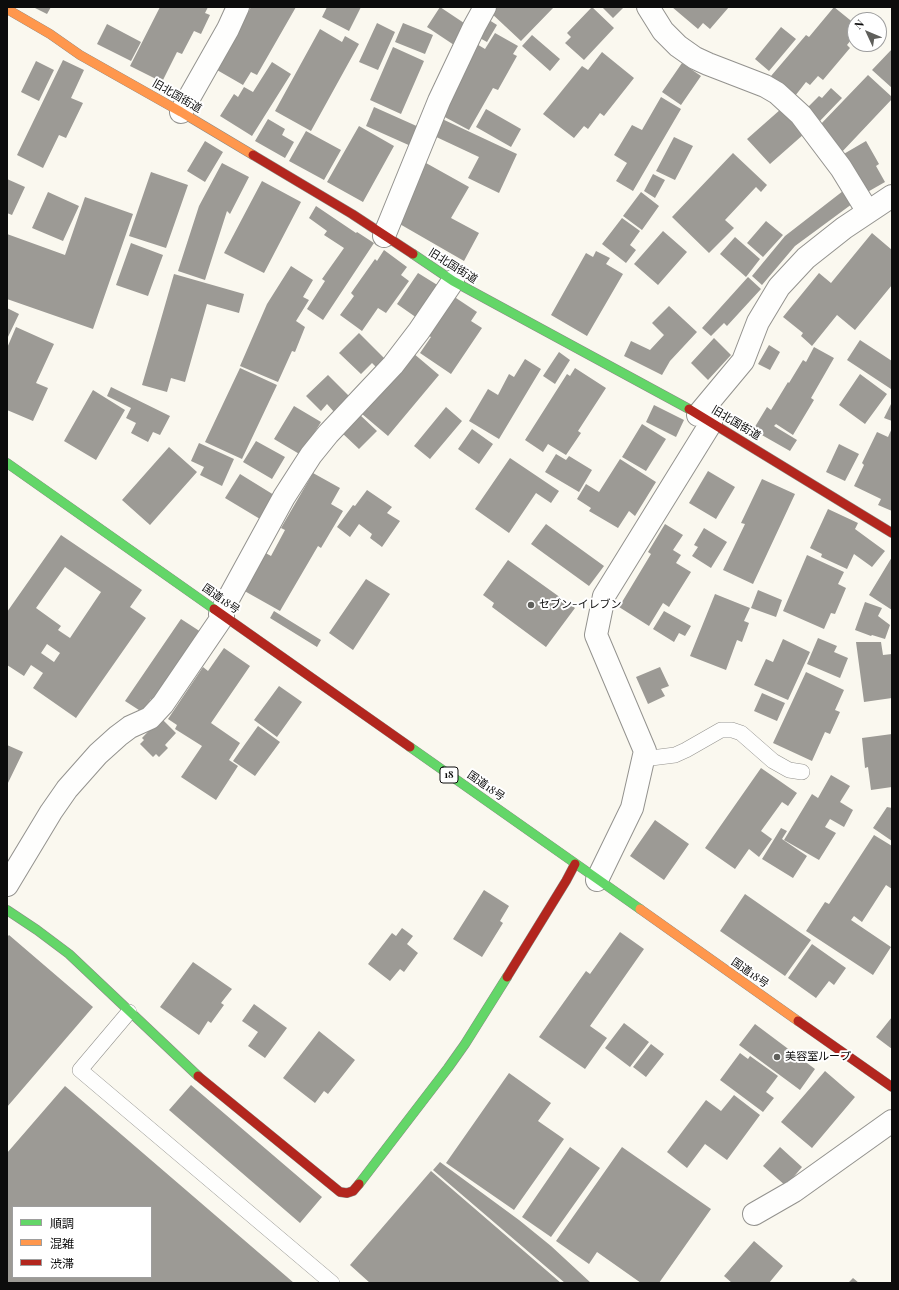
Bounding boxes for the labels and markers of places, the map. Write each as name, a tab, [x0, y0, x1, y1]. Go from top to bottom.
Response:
place label: セブン-イレブン	[539, 598, 621, 612]
marker: セブン-イレブン	[526, 600, 536, 610]
place label: 美容室ループ	[785, 1050, 851, 1064]
marker: 美容室ループ	[772, 1052, 782, 1062]

